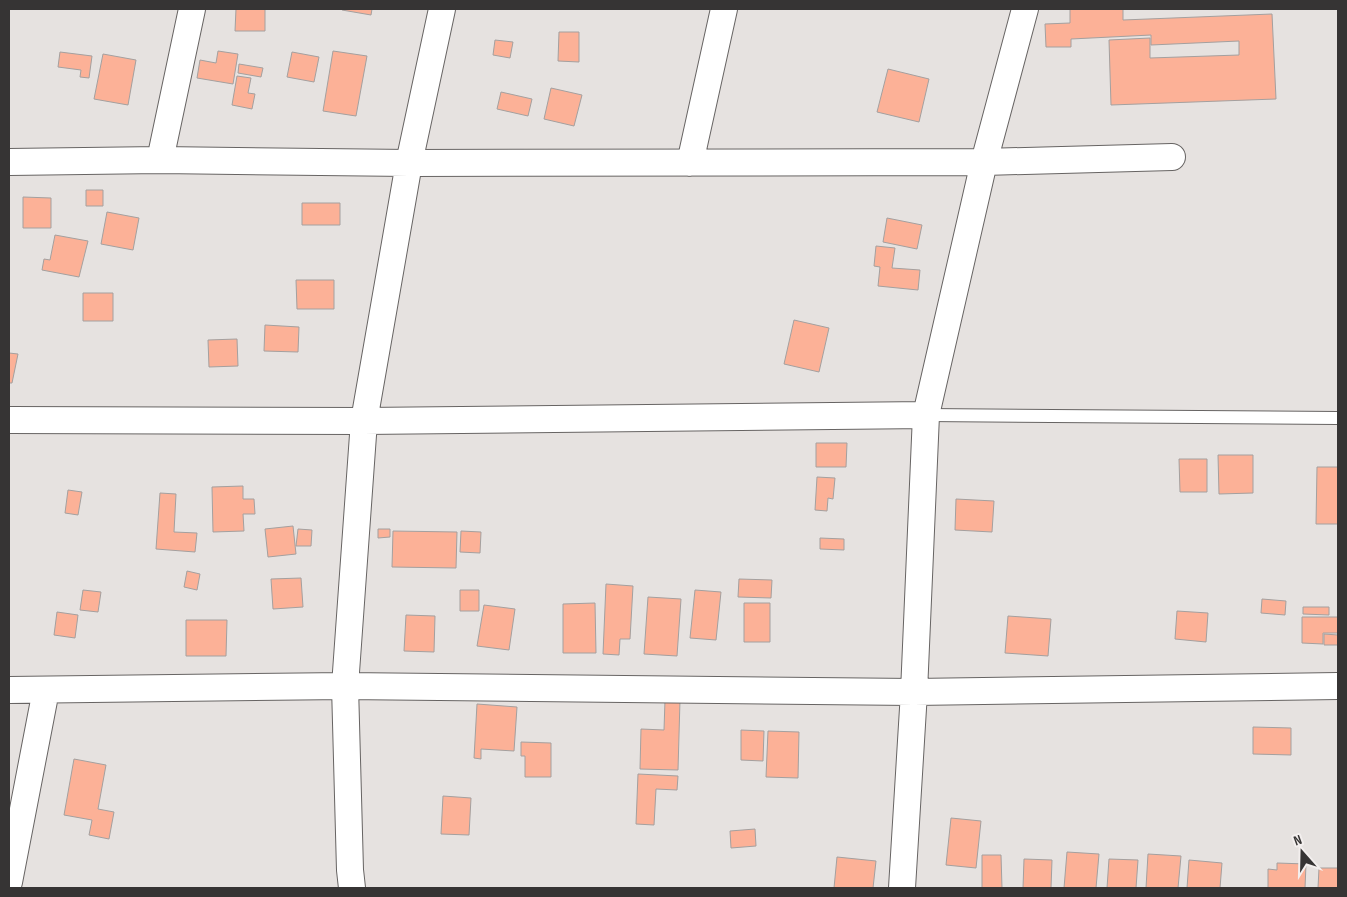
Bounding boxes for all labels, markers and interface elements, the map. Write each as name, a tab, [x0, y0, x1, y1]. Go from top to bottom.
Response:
north arrow	[1277, 827, 1327, 877]
text: N	[1291, 831, 1304, 850]

